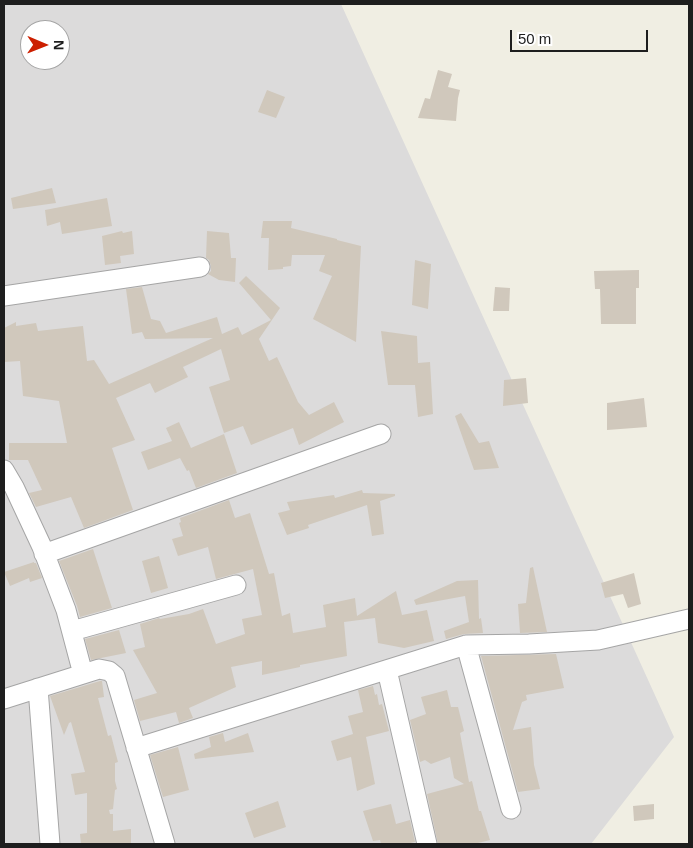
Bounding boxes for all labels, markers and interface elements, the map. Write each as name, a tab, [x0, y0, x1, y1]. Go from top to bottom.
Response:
north arrow	[20, 20, 70, 70]
scale bar	[513, 20, 650, 52]
text: 50 m	[518, 30, 551, 47]
text: N	[51, 40, 67, 50]

